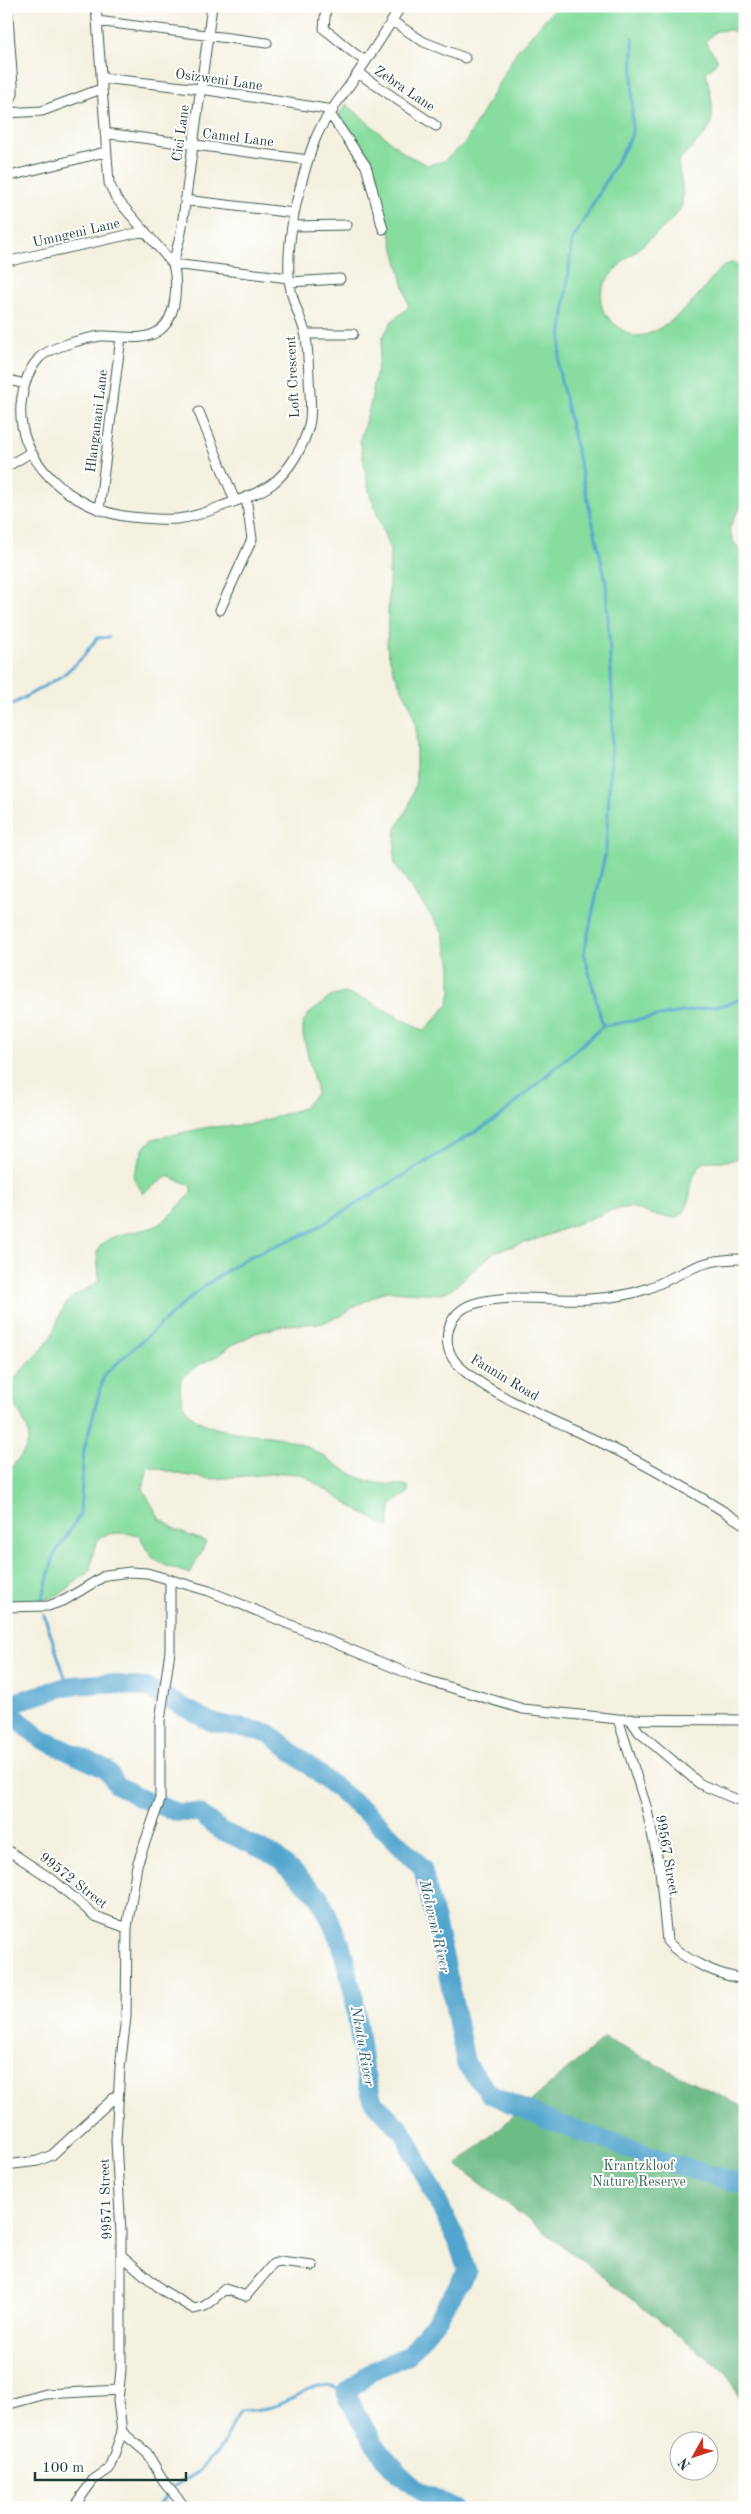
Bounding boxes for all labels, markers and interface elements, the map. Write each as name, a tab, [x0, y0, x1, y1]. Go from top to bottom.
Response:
street label: Zebra Lane	[372, 64, 437, 114]
street label: Osizweni Lane	[174, 67, 263, 93]
street label: Cici Lane	[170, 104, 192, 162]
street label: Camel Lane	[201, 127, 274, 149]
street label: Umngeni Lane	[31, 216, 121, 250]
street label: Loft Crescent	[284, 335, 302, 418]
street label: Hlanganani Lane	[84, 369, 110, 473]
street label: Fannin Road	[468, 1352, 541, 1404]
street label: 99567 Street	[653, 1814, 681, 1897]
street label: 99572 Street	[37, 1850, 110, 1911]
water label: Molweni River	[415, 1877, 452, 1975]
water label: Nkutu River	[347, 2004, 376, 2088]
street label: 99571 Street	[98, 2158, 114, 2240]
park label: Krantzkloof Nature Reserve	[592, 2159, 686, 2189]
north arrow	[668, 2432, 718, 2482]
scale bar	[35, 2449, 186, 2481]
text: N	[676, 2455, 694, 2472]
text: 100 m	[42, 2461, 84, 2476]

